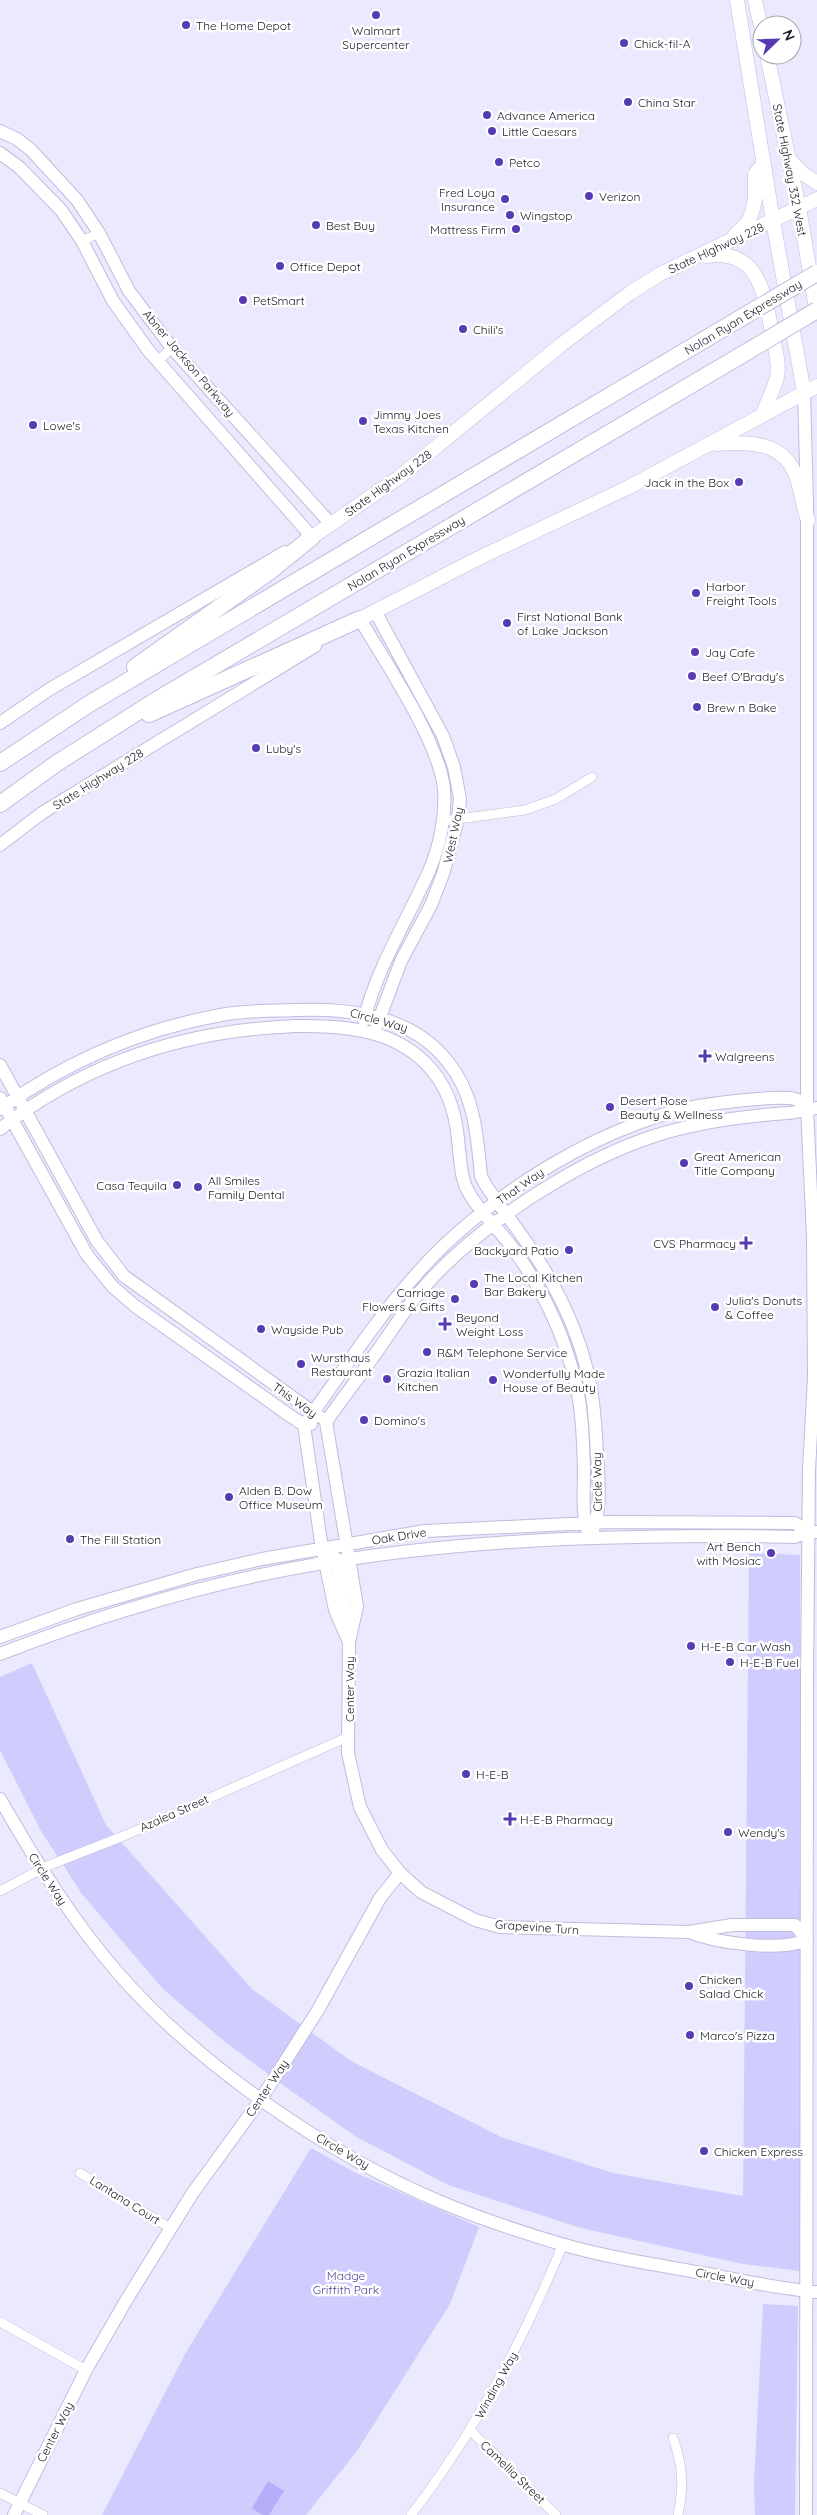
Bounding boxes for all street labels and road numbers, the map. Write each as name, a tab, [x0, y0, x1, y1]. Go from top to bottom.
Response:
street label: State Highway 332 West	[770, 103, 810, 237]
street label: State Highway 228	[666, 219, 766, 277]
street label: Nolan Ryan Expressway	[682, 276, 804, 358]
street label: Abner Jackson Parkway	[140, 306, 238, 420]
street label: State Highway 228	[342, 446, 434, 520]
street label: Nolan Ryan Expressway	[345, 512, 467, 594]
street label: State Highway 228	[50, 745, 146, 813]
street label: West Way	[440, 806, 466, 864]
street label: Circle Way	[348, 1005, 410, 1035]
street label: That Way	[493, 1164, 547, 1208]
street label: This Way	[270, 1379, 320, 1421]
street label: Circle Way	[589, 1452, 605, 1512]
street label: Oak Drive	[371, 1524, 428, 1548]
street label: Center Way	[342, 1656, 357, 1722]
street label: Azalea Street	[137, 1791, 211, 1835]
street label: Circle Way	[26, 1850, 70, 1908]
street label: Grapevine Turn	[494, 1917, 580, 1937]
street label: Center Way	[242, 2057, 292, 2119]
street label: Circle Way	[314, 2130, 372, 2172]
street label: Lantana Court	[87, 2172, 163, 2228]
street label: Circle Way	[695, 2264, 755, 2290]
street label: Winding Way	[471, 2349, 521, 2421]
street label: Center Way	[33, 2399, 77, 2465]
street label: Camellia Street	[477, 2437, 549, 2507]

